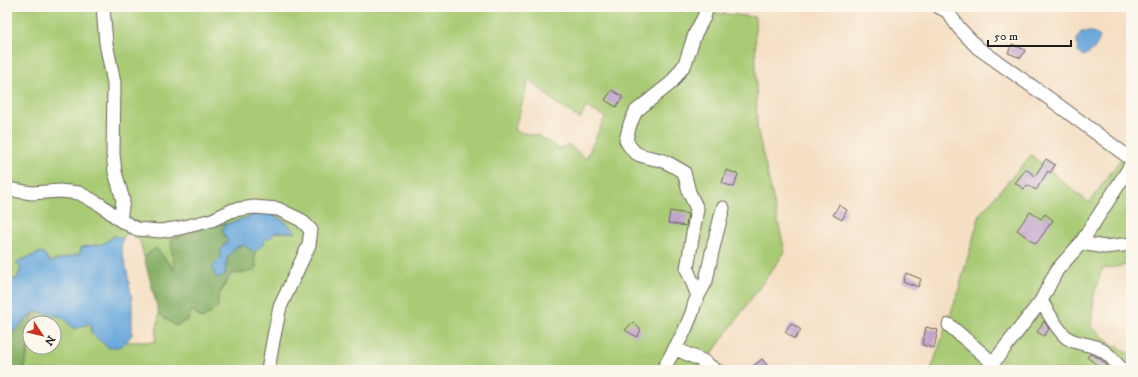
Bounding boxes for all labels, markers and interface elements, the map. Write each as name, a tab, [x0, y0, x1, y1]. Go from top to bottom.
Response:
scale bar	[988, 22, 1071, 48]
text: 50 m	[994, 29, 1018, 44]
north arrow	[22, 315, 62, 355]
text: N	[41, 332, 58, 348]

